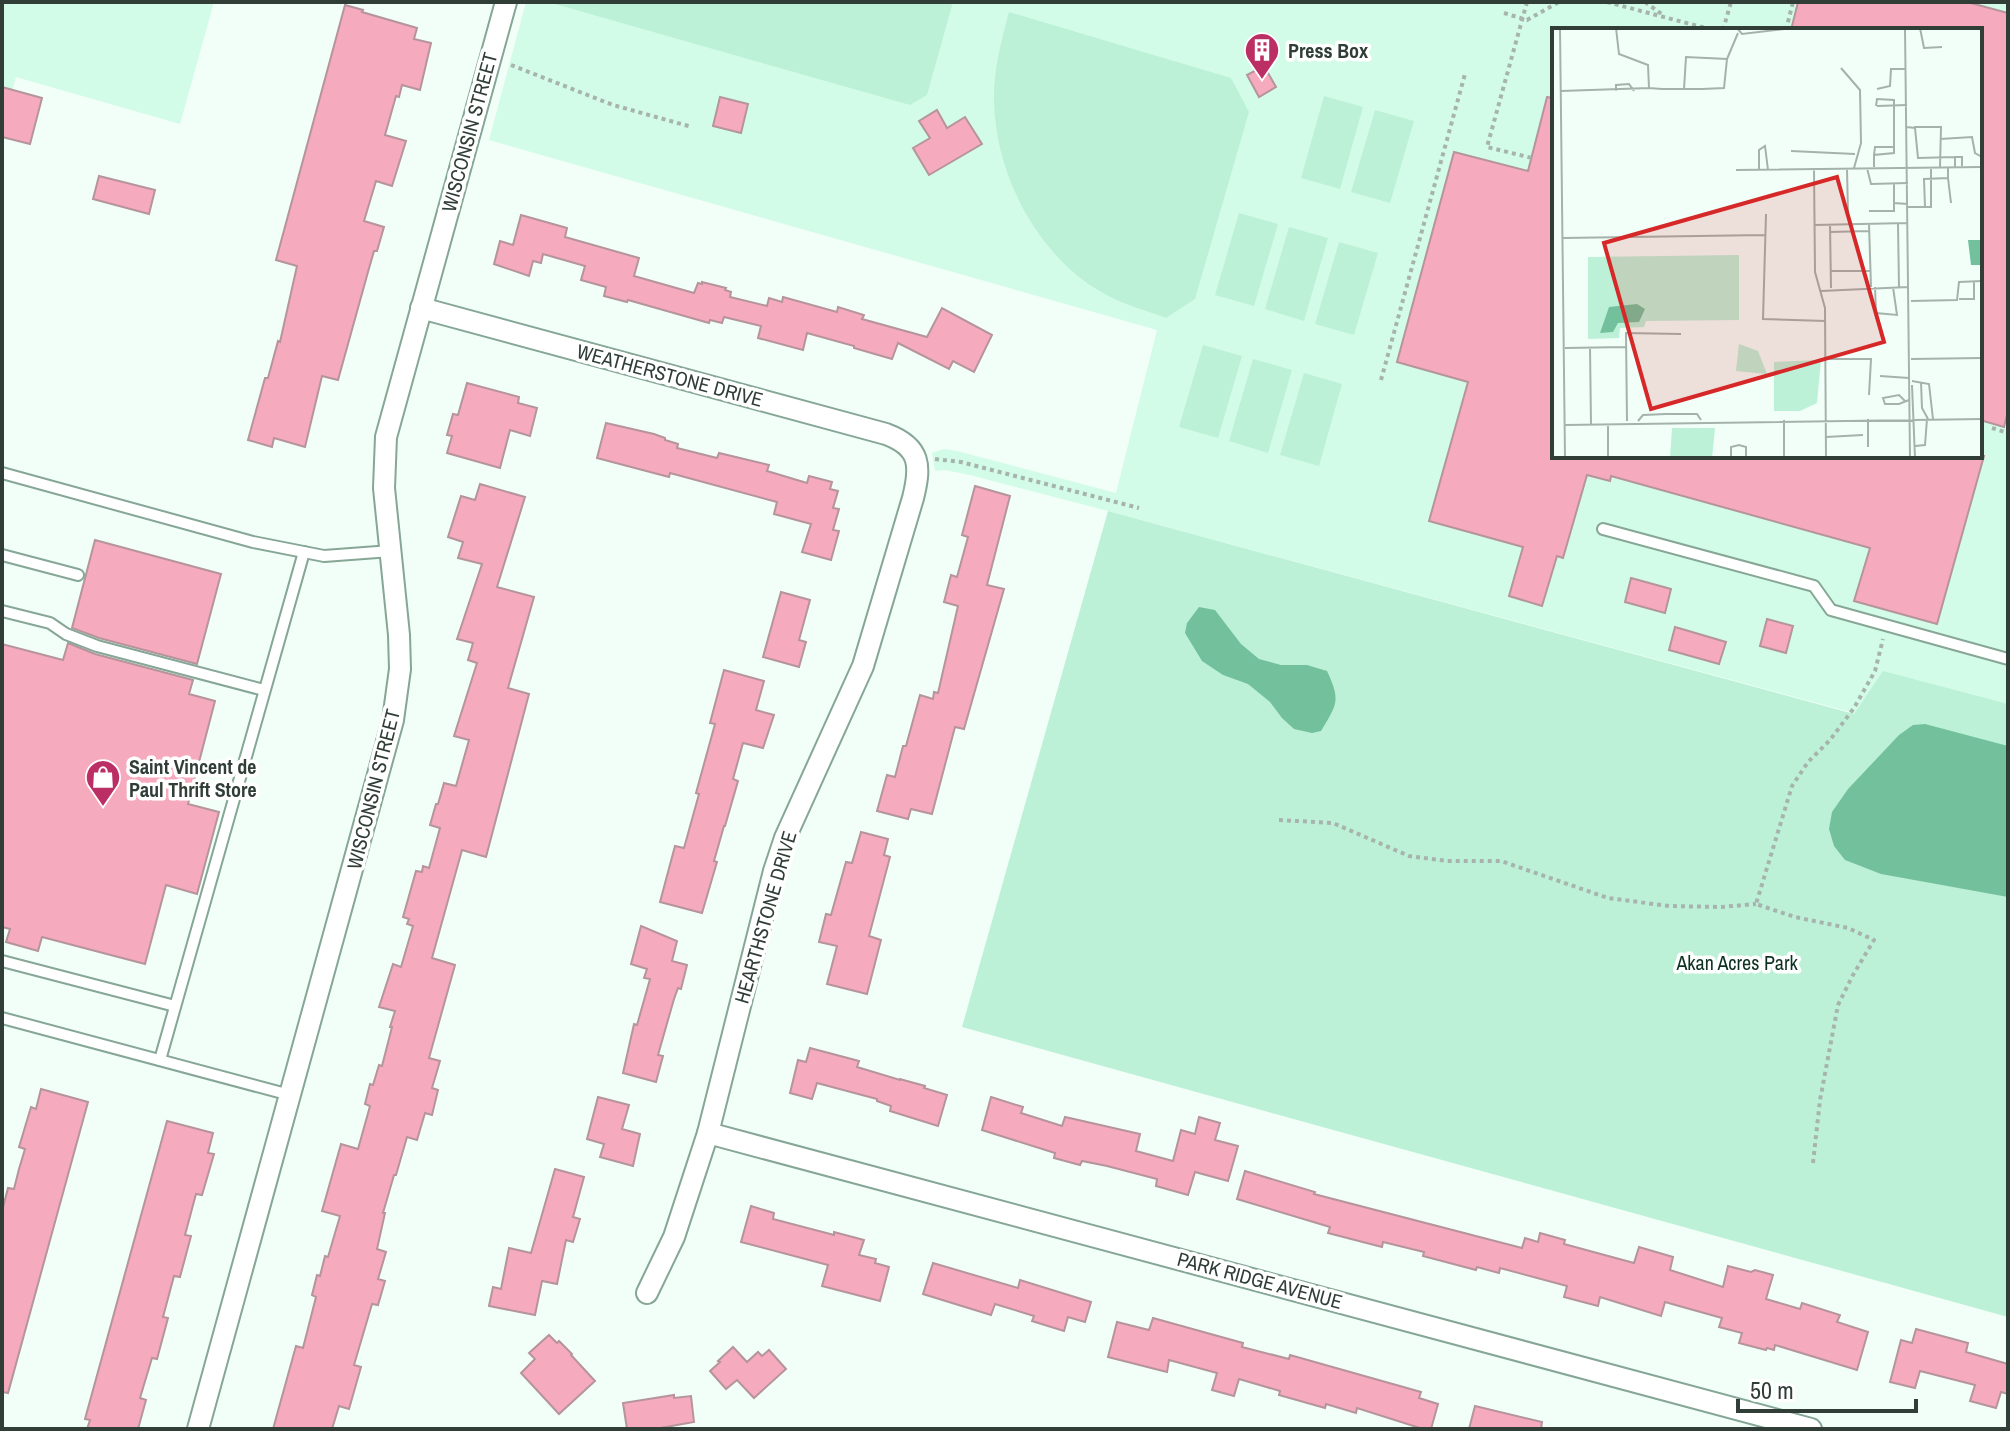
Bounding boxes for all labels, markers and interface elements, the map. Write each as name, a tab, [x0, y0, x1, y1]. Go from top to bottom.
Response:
inset map	[1552, 28, 1982, 458]
building icon: Press Box	[1243, 31, 1281, 81]
place label: Press Box	[1288, 37, 1369, 64]
street label: WISCONSIN STREET	[435, 49, 503, 215]
street label: WEATHERSTONE DRIVE	[574, 337, 766, 413]
street label: WISCONSIN STREET	[340, 706, 406, 872]
place label: Saint Vincent de Paul Thrift Store	[129, 753, 257, 803]
shop icon: Saint Vincent de Paul Thrift Store	[84, 758, 122, 808]
street label: HEARTHSTONE DRIVE	[727, 828, 803, 1006]
park label: Akan Acres Park	[1675, 949, 1798, 976]
street label: PARK RIDGE AVENUE	[1174, 1245, 1346, 1315]
scale bar	[1738, 1363, 1916, 1413]
text: 50 m	[1750, 1374, 1794, 1406]

